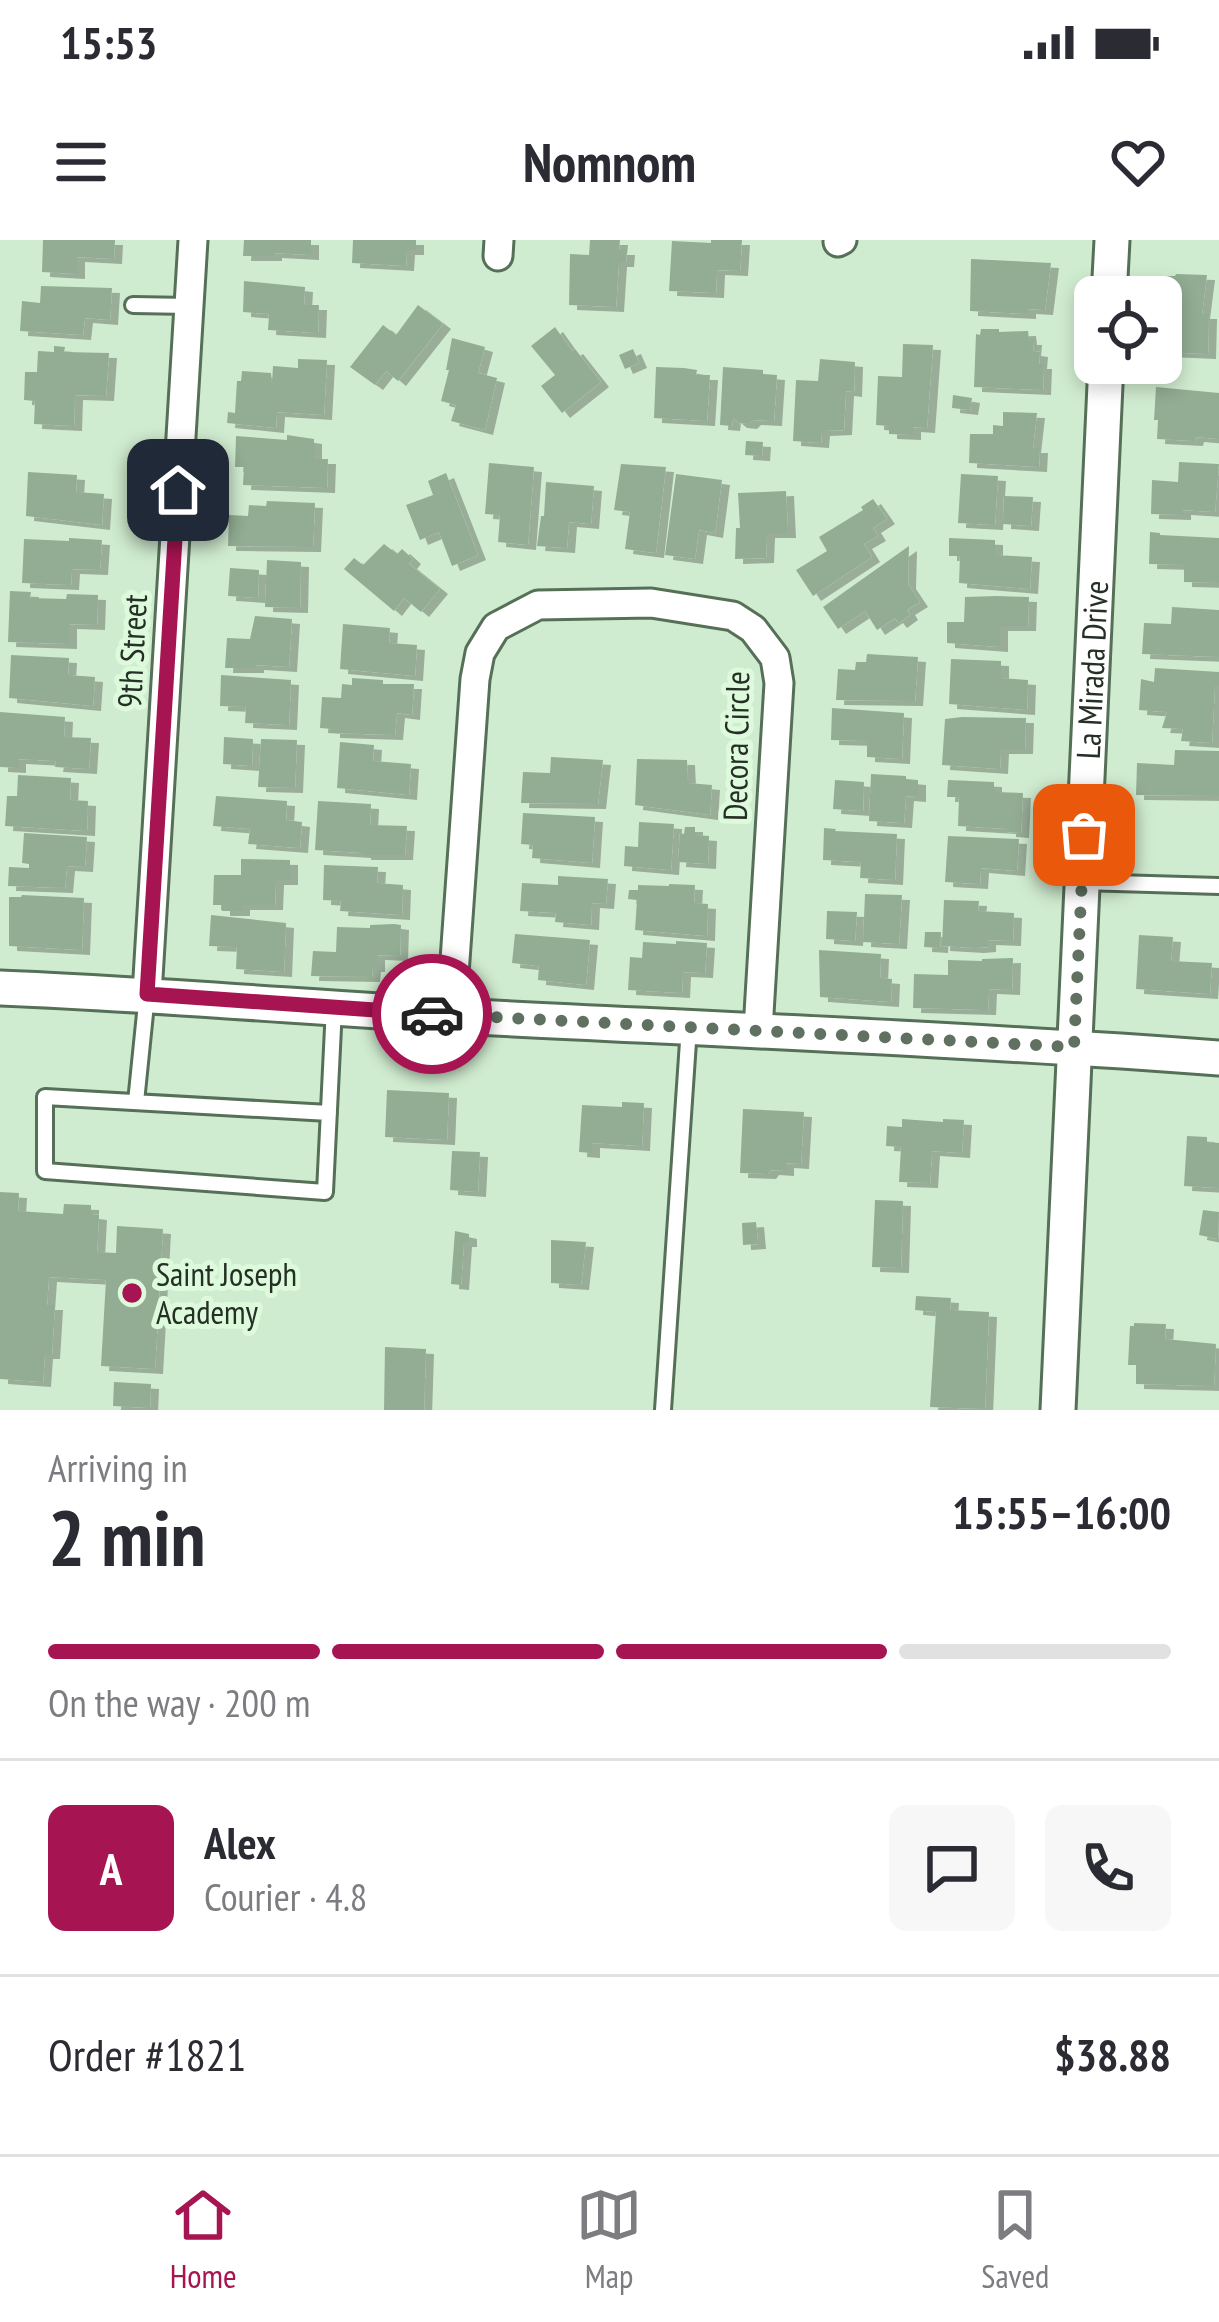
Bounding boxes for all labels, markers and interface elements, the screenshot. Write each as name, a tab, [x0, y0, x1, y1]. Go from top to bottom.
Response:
text: 15:53	[60, 13, 157, 71]
text: Nomnom	[523, 127, 696, 197]
icon: menu	[48, 129, 114, 195]
icon: heart	[1105, 129, 1171, 195]
map controls	[1074, 276, 1182, 384]
button: locate	[1074, 276, 1182, 384]
pin	[127, 439, 229, 541]
icon: home	[145, 457, 211, 523]
street label: La Mirada Drive	[1066, 580, 1117, 760]
street label: 9th Street	[107, 593, 156, 709]
street label: Decora Circle	[713, 671, 758, 821]
pin	[1033, 784, 1135, 886]
icon: bag	[1051, 802, 1117, 868]
courier	[372, 954, 492, 1074]
icon: car	[399, 981, 465, 1047]
place label: Saint Joseph Academy	[156, 1252, 297, 1333]
marker: Saint Joseph Academy	[119, 1280, 145, 1306]
text: Arriving in	[48, 1442, 188, 1493]
text: 15:55–16:00	[952, 1483, 1171, 1541]
text: 2 min	[48, 1487, 206, 1588]
text: On the way · 200 m	[48, 1677, 310, 1728]
button: chat	[889, 1805, 1015, 1931]
button: phone	[1045, 1805, 1171, 1931]
text: Alex	[204, 1813, 276, 1871]
text: A	[100, 1839, 122, 1897]
text: Courier · 4.8	[204, 1871, 367, 1922]
text: Order #1821	[48, 2025, 246, 2083]
text: $38.88	[1054, 2025, 1171, 2083]
tab: Home	[170, 2182, 237, 2297]
tab: Map	[576, 2182, 642, 2297]
tab: Saved	[981, 2182, 1049, 2297]

